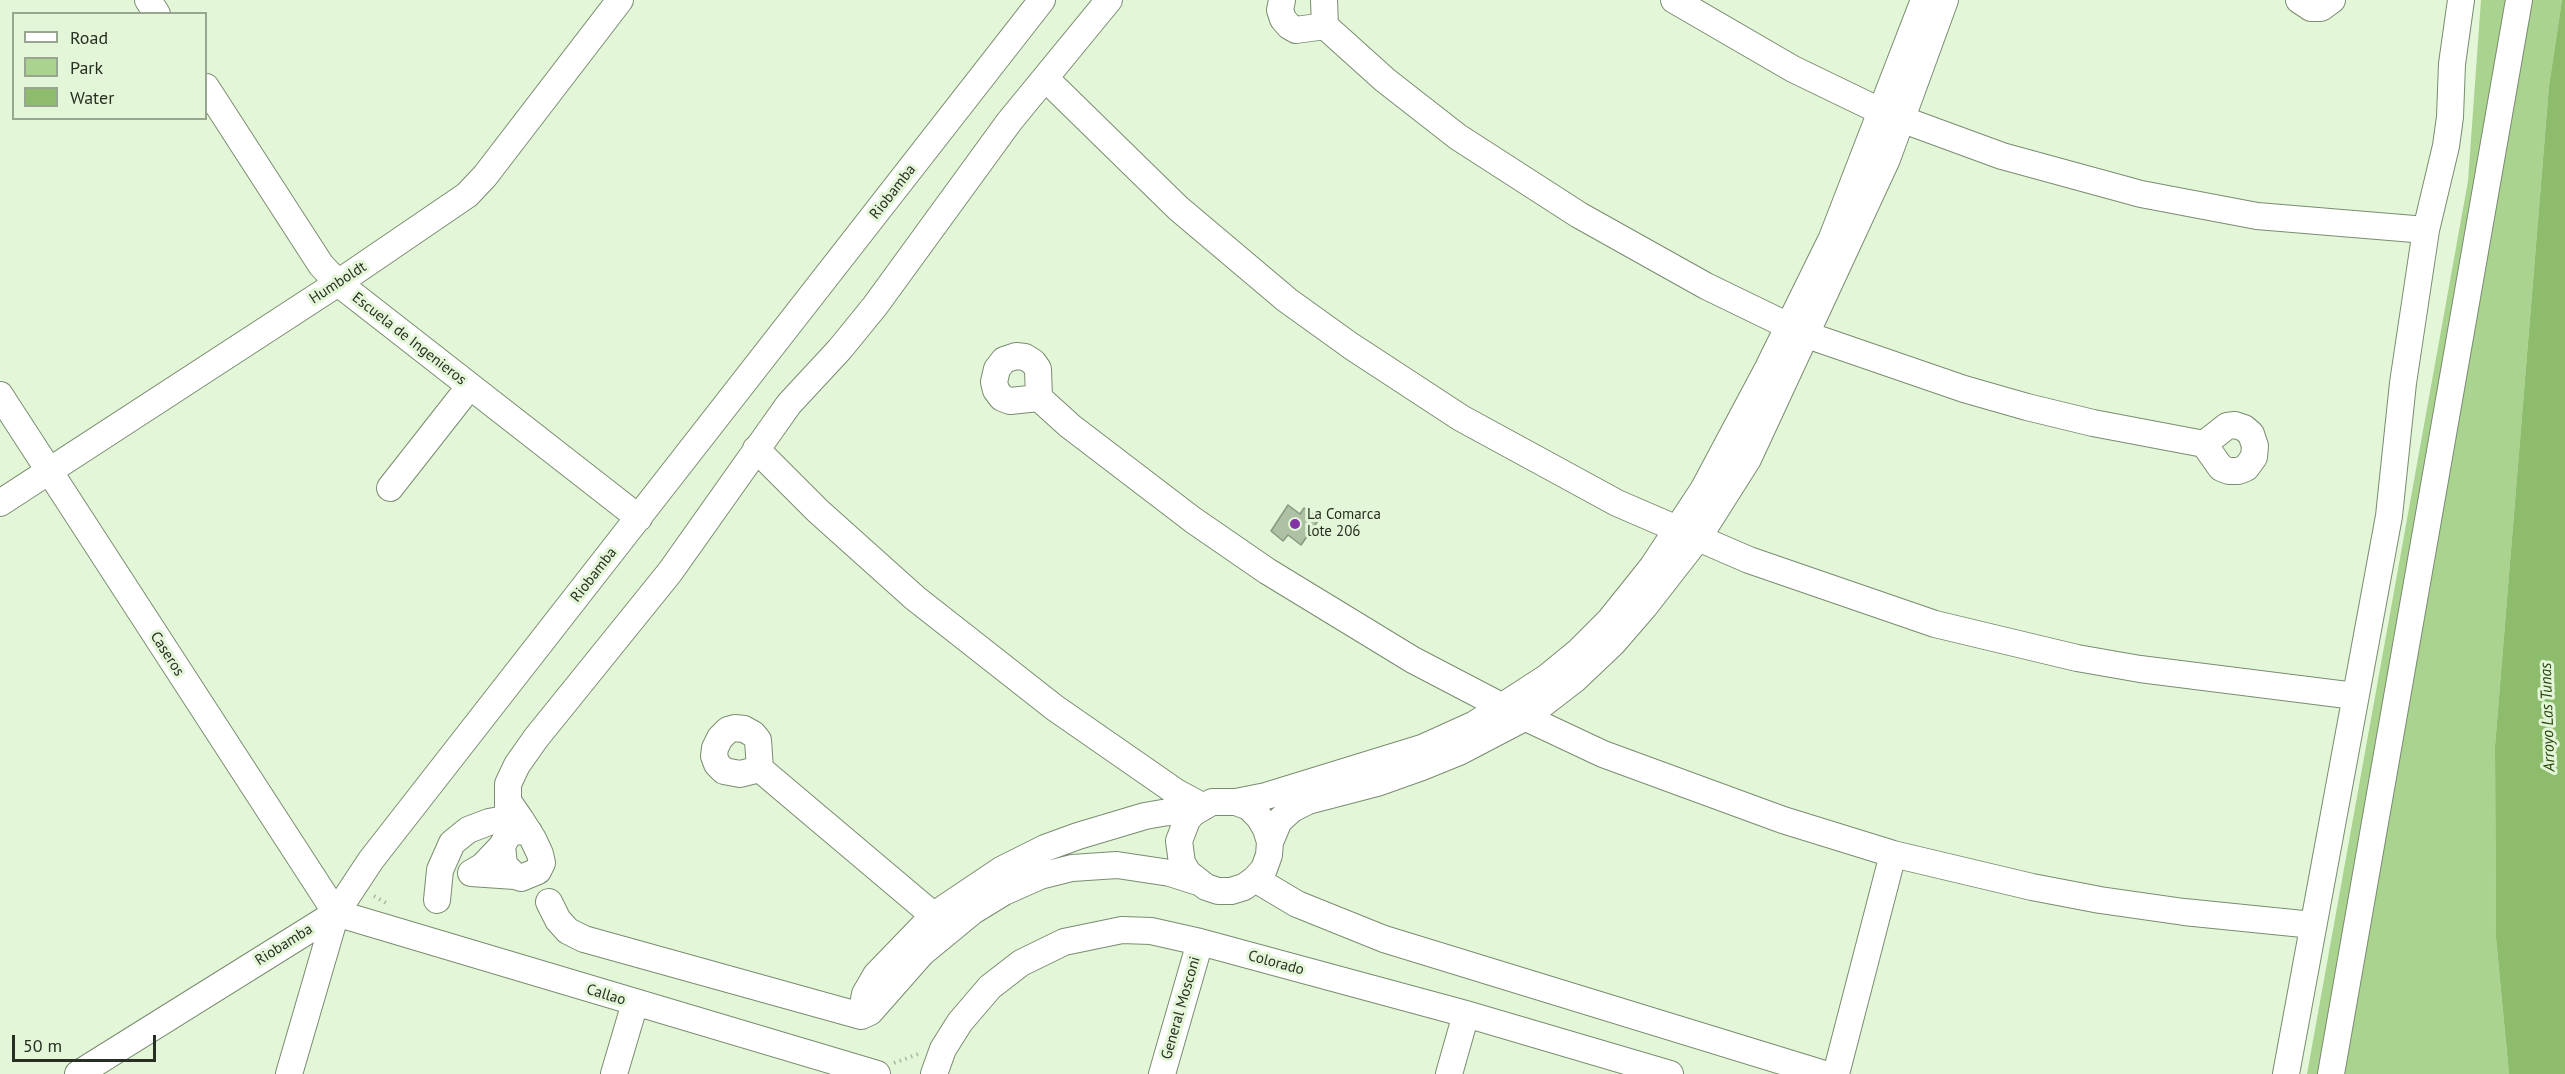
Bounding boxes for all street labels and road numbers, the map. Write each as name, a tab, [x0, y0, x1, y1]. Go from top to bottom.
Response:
street label: Riobamba	[866, 161, 920, 223]
street label: Humboldt	[306, 258, 370, 308]
street label: Escuela de Ingenieros	[348, 289, 470, 389]
street label: Riobamba	[567, 544, 621, 606]
street label: Caseros	[146, 628, 188, 680]
street label: Riobamba	[252, 920, 316, 970]
street label: Colorado	[1246, 947, 1306, 979]
street label: General Mosconi	[1158, 954, 1204, 1062]
street label: Callao	[584, 981, 628, 1009]

